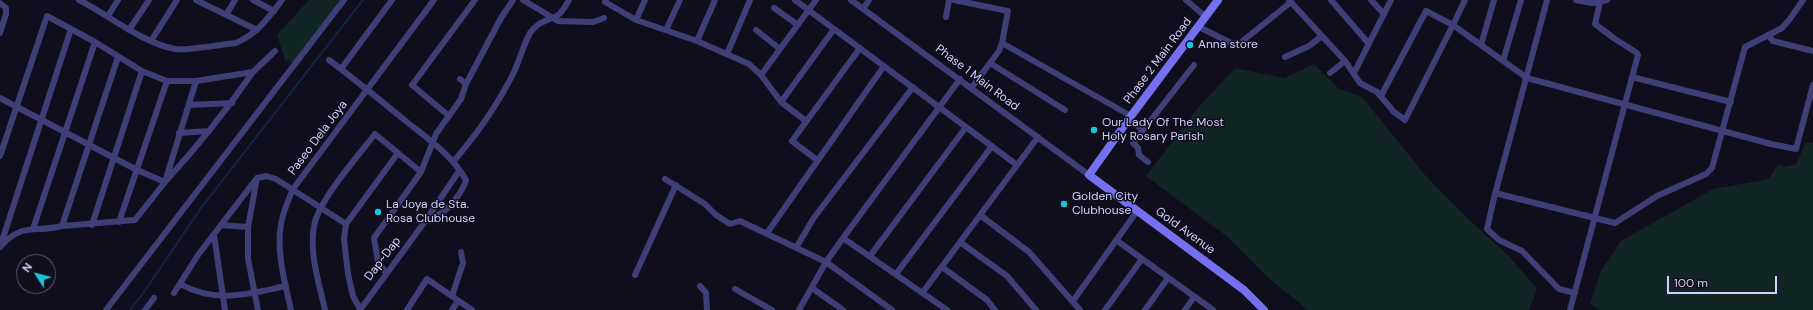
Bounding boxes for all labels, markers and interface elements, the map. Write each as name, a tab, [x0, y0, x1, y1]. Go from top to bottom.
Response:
street label: Phase 2 Main Road	[1121, 15, 1195, 107]
place label: Anna store	[1198, 38, 1258, 52]
marker: Anna store	[1185, 40, 1195, 50]
street label: Phase 1 Main Road	[932, 42, 1022, 114]
street label: Paseo Dela Joya	[285, 98, 351, 178]
place label: Our Lady Of The Most Holy Rosary Parish	[1102, 116, 1224, 144]
marker: Our Lady Of The Most Holy Rosary Parish	[1089, 125, 1099, 135]
place label: Golden City Clubhouse	[1072, 190, 1138, 218]
place label: La Joya de Sta. Rosa Clubhouse	[386, 198, 475, 226]
marker: Golden City Clubhouse	[1059, 199, 1069, 209]
street label: Gold Avenue	[1152, 204, 1218, 258]
marker: La Joya de Sta. Rosa Clubhouse	[373, 207, 383, 217]
street label: Dap~Dap	[362, 234, 404, 284]
north arrow	[16, 254, 56, 294]
text: N	[19, 260, 35, 275]
scale bar	[1669, 268, 1779, 294]
text: 100 m	[1674, 275, 1708, 291]

